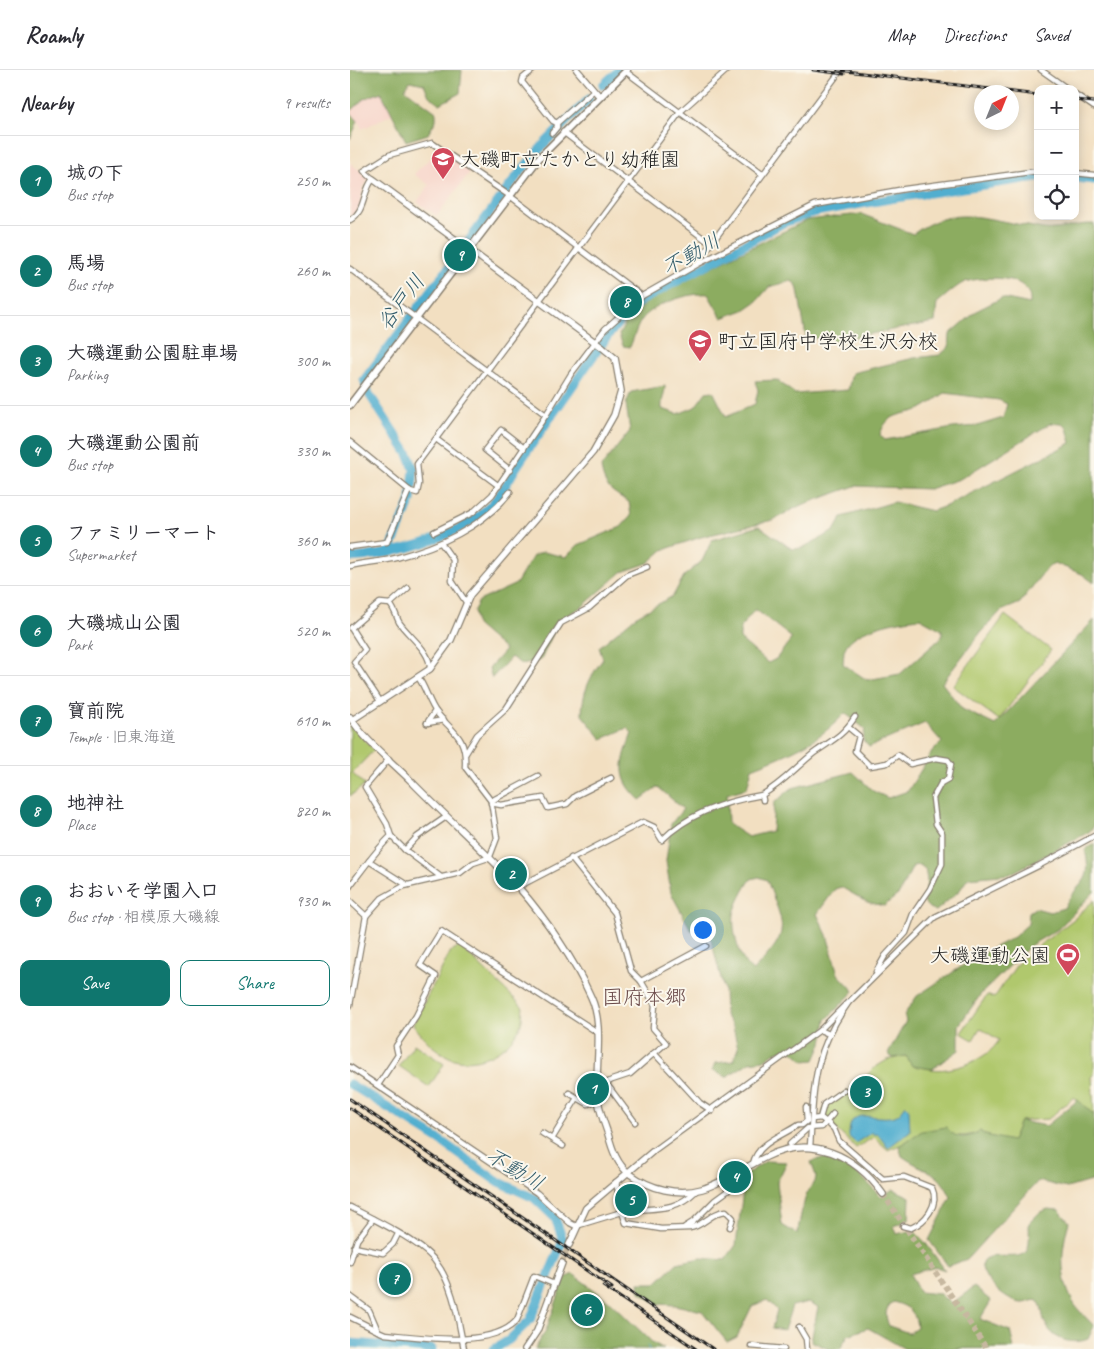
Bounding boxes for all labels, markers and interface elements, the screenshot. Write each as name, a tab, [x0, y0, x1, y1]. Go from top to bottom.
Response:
text: Roamly	[25, 20, 82, 50]
text: Map	[888, 24, 915, 46]
text: Directions	[943, 24, 1006, 46]
text: Saved	[1034, 24, 1069, 46]
north arrow	[974, 85, 1019, 130]
map controls	[1034, 85, 1079, 220]
button: +	[1034, 85, 1079, 130]
text: Nearby	[20, 90, 73, 116]
text: 9 results	[283, 93, 330, 113]
button: −	[1034, 130, 1079, 175]
school or university icon: 大磯町立たかとり幼稚園	[430, 146, 456, 180]
place label: 大磯町立たかとり幼稚園	[460, 147, 680, 172]
text: 城の下	[67, 161, 124, 185]
text: 1	[32, 171, 40, 191]
text: 250 m	[296, 171, 330, 191]
button: locate	[1034, 175, 1079, 220]
text: Bus stop	[67, 185, 113, 205]
water label: 不動川	[657, 227, 725, 281]
pin: 9	[444, 236, 476, 274]
text: 馬場	[67, 251, 105, 275]
text: 2	[32, 261, 40, 281]
text: 260 m	[296, 261, 330, 281]
water label: 谷戸川	[372, 269, 430, 335]
text: Bus stop	[67, 275, 113, 295]
pin: 8	[610, 283, 642, 321]
school or university icon: 町立国府中学校生沢分校	[687, 328, 713, 362]
place label: 町立国府中学校生沢分校	[718, 329, 938, 354]
text: 大磯運動公園駐車場	[67, 341, 238, 365]
text: 3	[32, 351, 40, 371]
text: 300 m	[296, 351, 330, 371]
text: Parking	[67, 365, 108, 385]
text: 大磯運動公園前	[67, 431, 200, 455]
text: 4	[32, 441, 40, 461]
text: 330 m	[296, 441, 330, 461]
text: Bus stop	[67, 455, 113, 475]
text: ファミリーマート	[67, 521, 220, 545]
text: 5	[33, 531, 39, 551]
text: 360 m	[296, 531, 330, 551]
text: Supermarket	[67, 545, 135, 565]
text: 大磯城山公園	[67, 611, 181, 635]
text: 6	[32, 621, 40, 641]
text: 520 m	[296, 621, 330, 641]
text: Park	[67, 635, 92, 655]
text: 寶前院	[67, 699, 124, 723]
text: 7	[32, 711, 40, 731]
text: 610 m	[296, 711, 330, 731]
text: Temple · 旧東海道	[67, 727, 176, 747]
text: 地神社	[67, 791, 124, 815]
text: 8	[32, 801, 40, 821]
text: 820 m	[296, 801, 330, 821]
text: Place	[67, 815, 95, 835]
pin: 2	[495, 855, 527, 893]
text: おおいそ学園入口	[67, 879, 219, 903]
text: 9	[32, 891, 40, 911]
text: 930 m	[296, 891, 330, 911]
text: Bus stop · 相模原大磯線	[67, 907, 220, 927]
your location	[690, 917, 716, 943]
sports icon: 大磯運動公園	[1055, 942, 1081, 976]
place label: 大磯運動公園	[930, 943, 1050, 968]
button: Save	[20, 960, 170, 1006]
button: Share	[180, 960, 330, 1006]
district label: 国府本郷	[602, 984, 686, 1010]
pin: 1	[577, 1070, 609, 1108]
pin: 3	[850, 1073, 882, 1111]
water label: 不動川	[481, 1142, 549, 1196]
pin: 4	[719, 1158, 751, 1196]
pin: 5	[615, 1181, 647, 1219]
pin: 7	[379, 1260, 411, 1298]
pin: 6	[571, 1291, 603, 1329]

